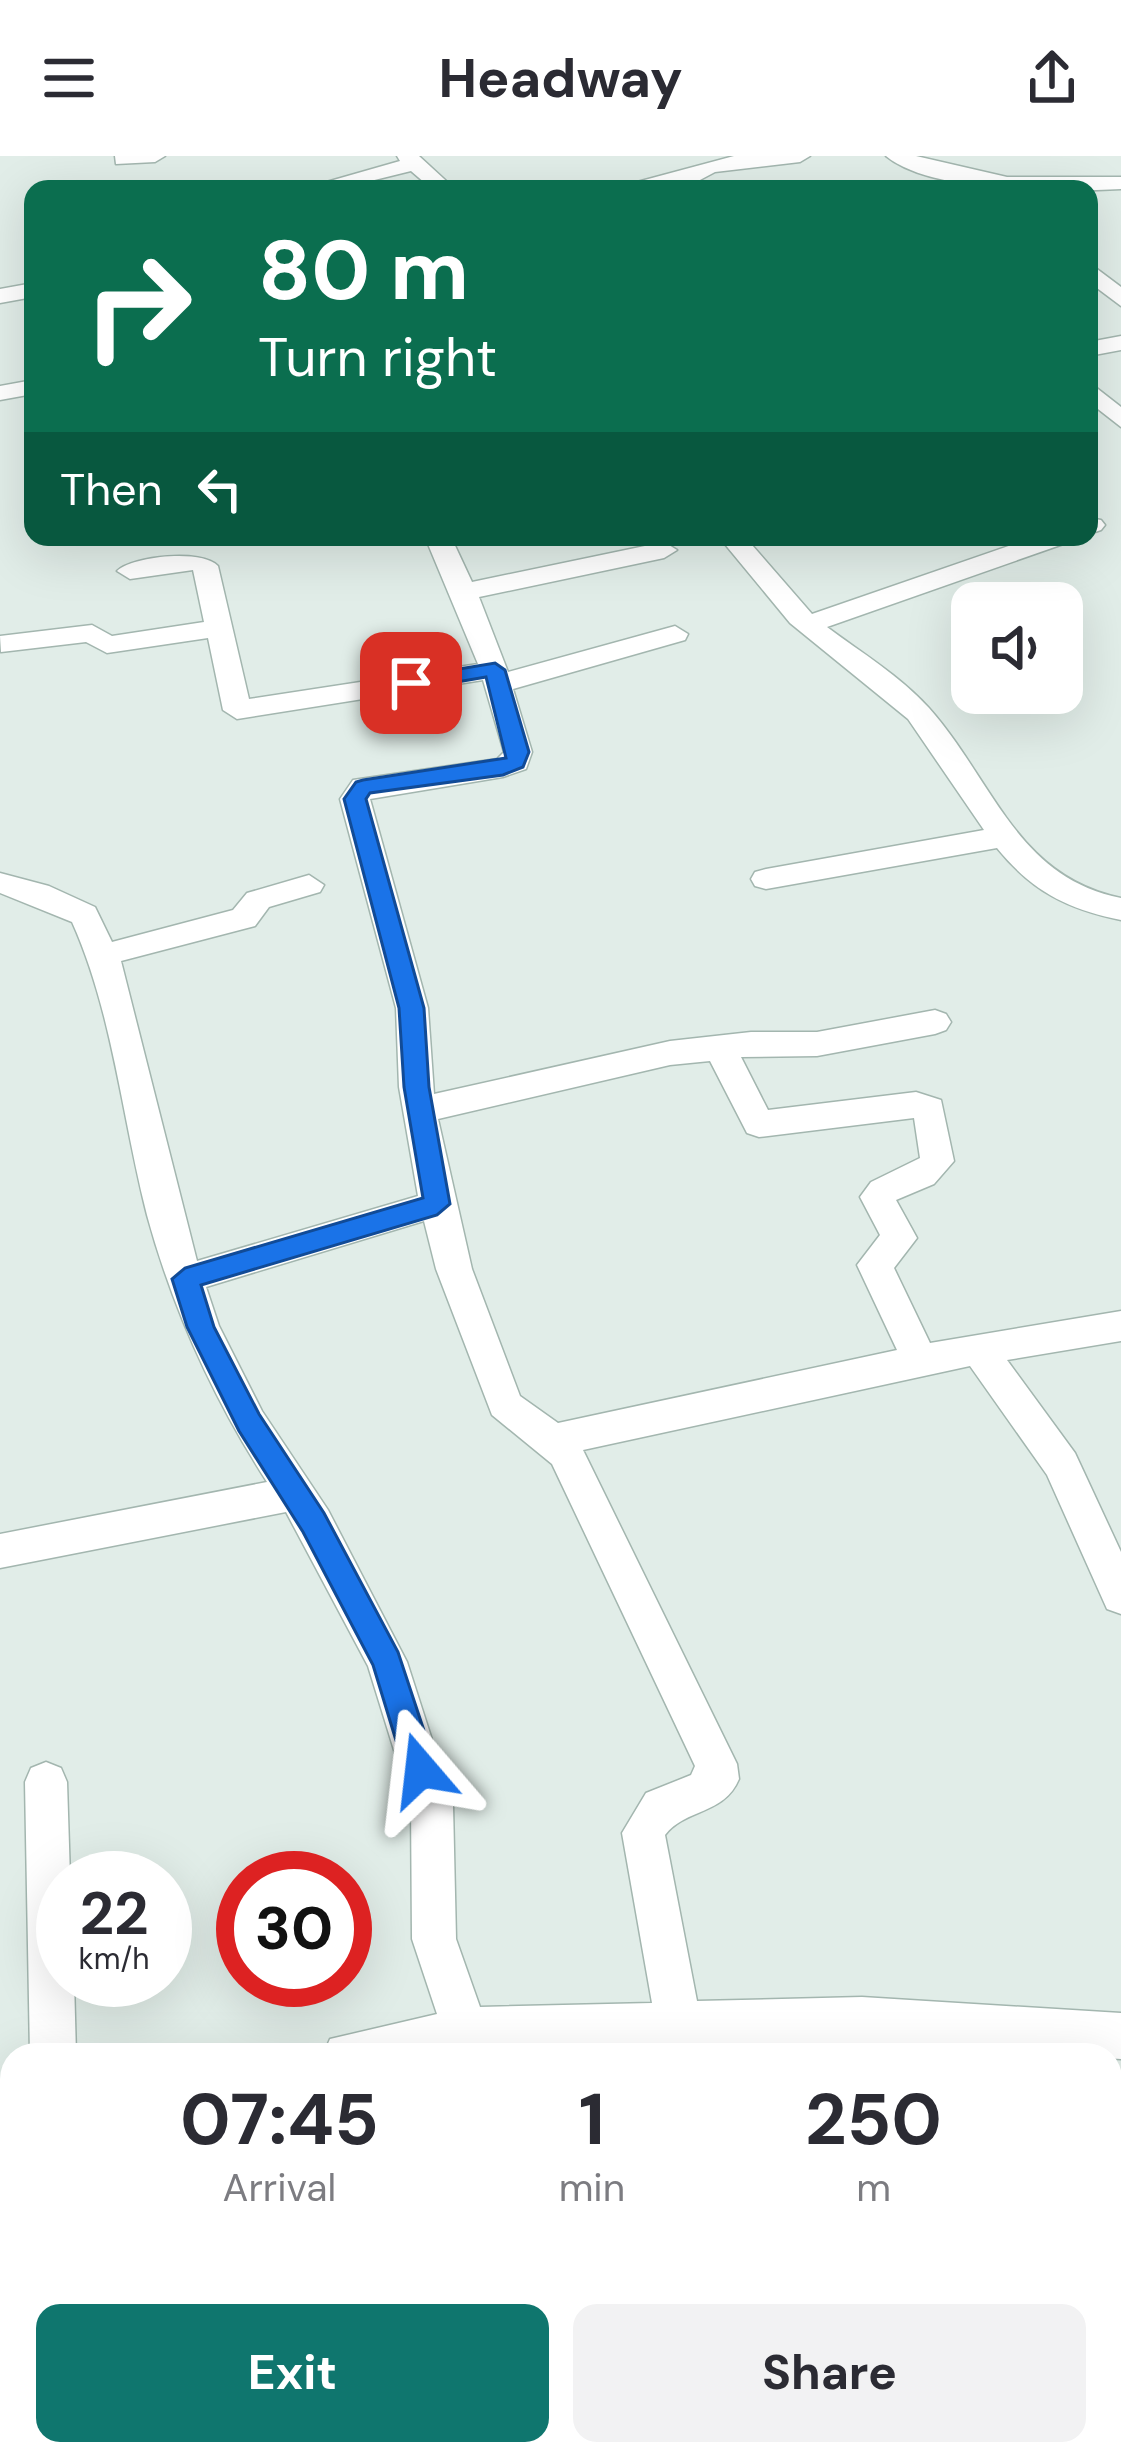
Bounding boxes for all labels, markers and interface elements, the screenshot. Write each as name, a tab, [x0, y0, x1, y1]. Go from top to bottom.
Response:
text: Headway	[438, 43, 683, 114]
icon: menu	[36, 45, 102, 111]
icon: share	[1019, 45, 1085, 111]
text: 80 m	[258, 216, 469, 325]
icon: right	[60, 228, 216, 384]
text: Turn right	[258, 322, 497, 393]
icon: left	[187, 456, 253, 522]
text: Then	[60, 460, 163, 519]
map controls	[951, 582, 1083, 714]
button: sound	[951, 582, 1083, 714]
pin	[360, 632, 462, 734]
icon: arrive	[378, 650, 444, 716]
position arrow	[358, 1707, 484, 1833]
speed limit sign: 30	[216, 1851, 372, 2007]
text: 22	[79, 1874, 149, 1953]
text: km/h	[79, 1939, 149, 1978]
text: 07:45	[180, 2073, 379, 2166]
text: 1	[579, 2073, 605, 2166]
text: 250	[805, 2073, 942, 2166]
text: Arrival	[223, 2162, 336, 2213]
text: min	[559, 2162, 625, 2213]
text: m	[856, 2162, 891, 2213]
button: Exit	[36, 2304, 549, 2442]
button: Share	[573, 2304, 1086, 2442]

